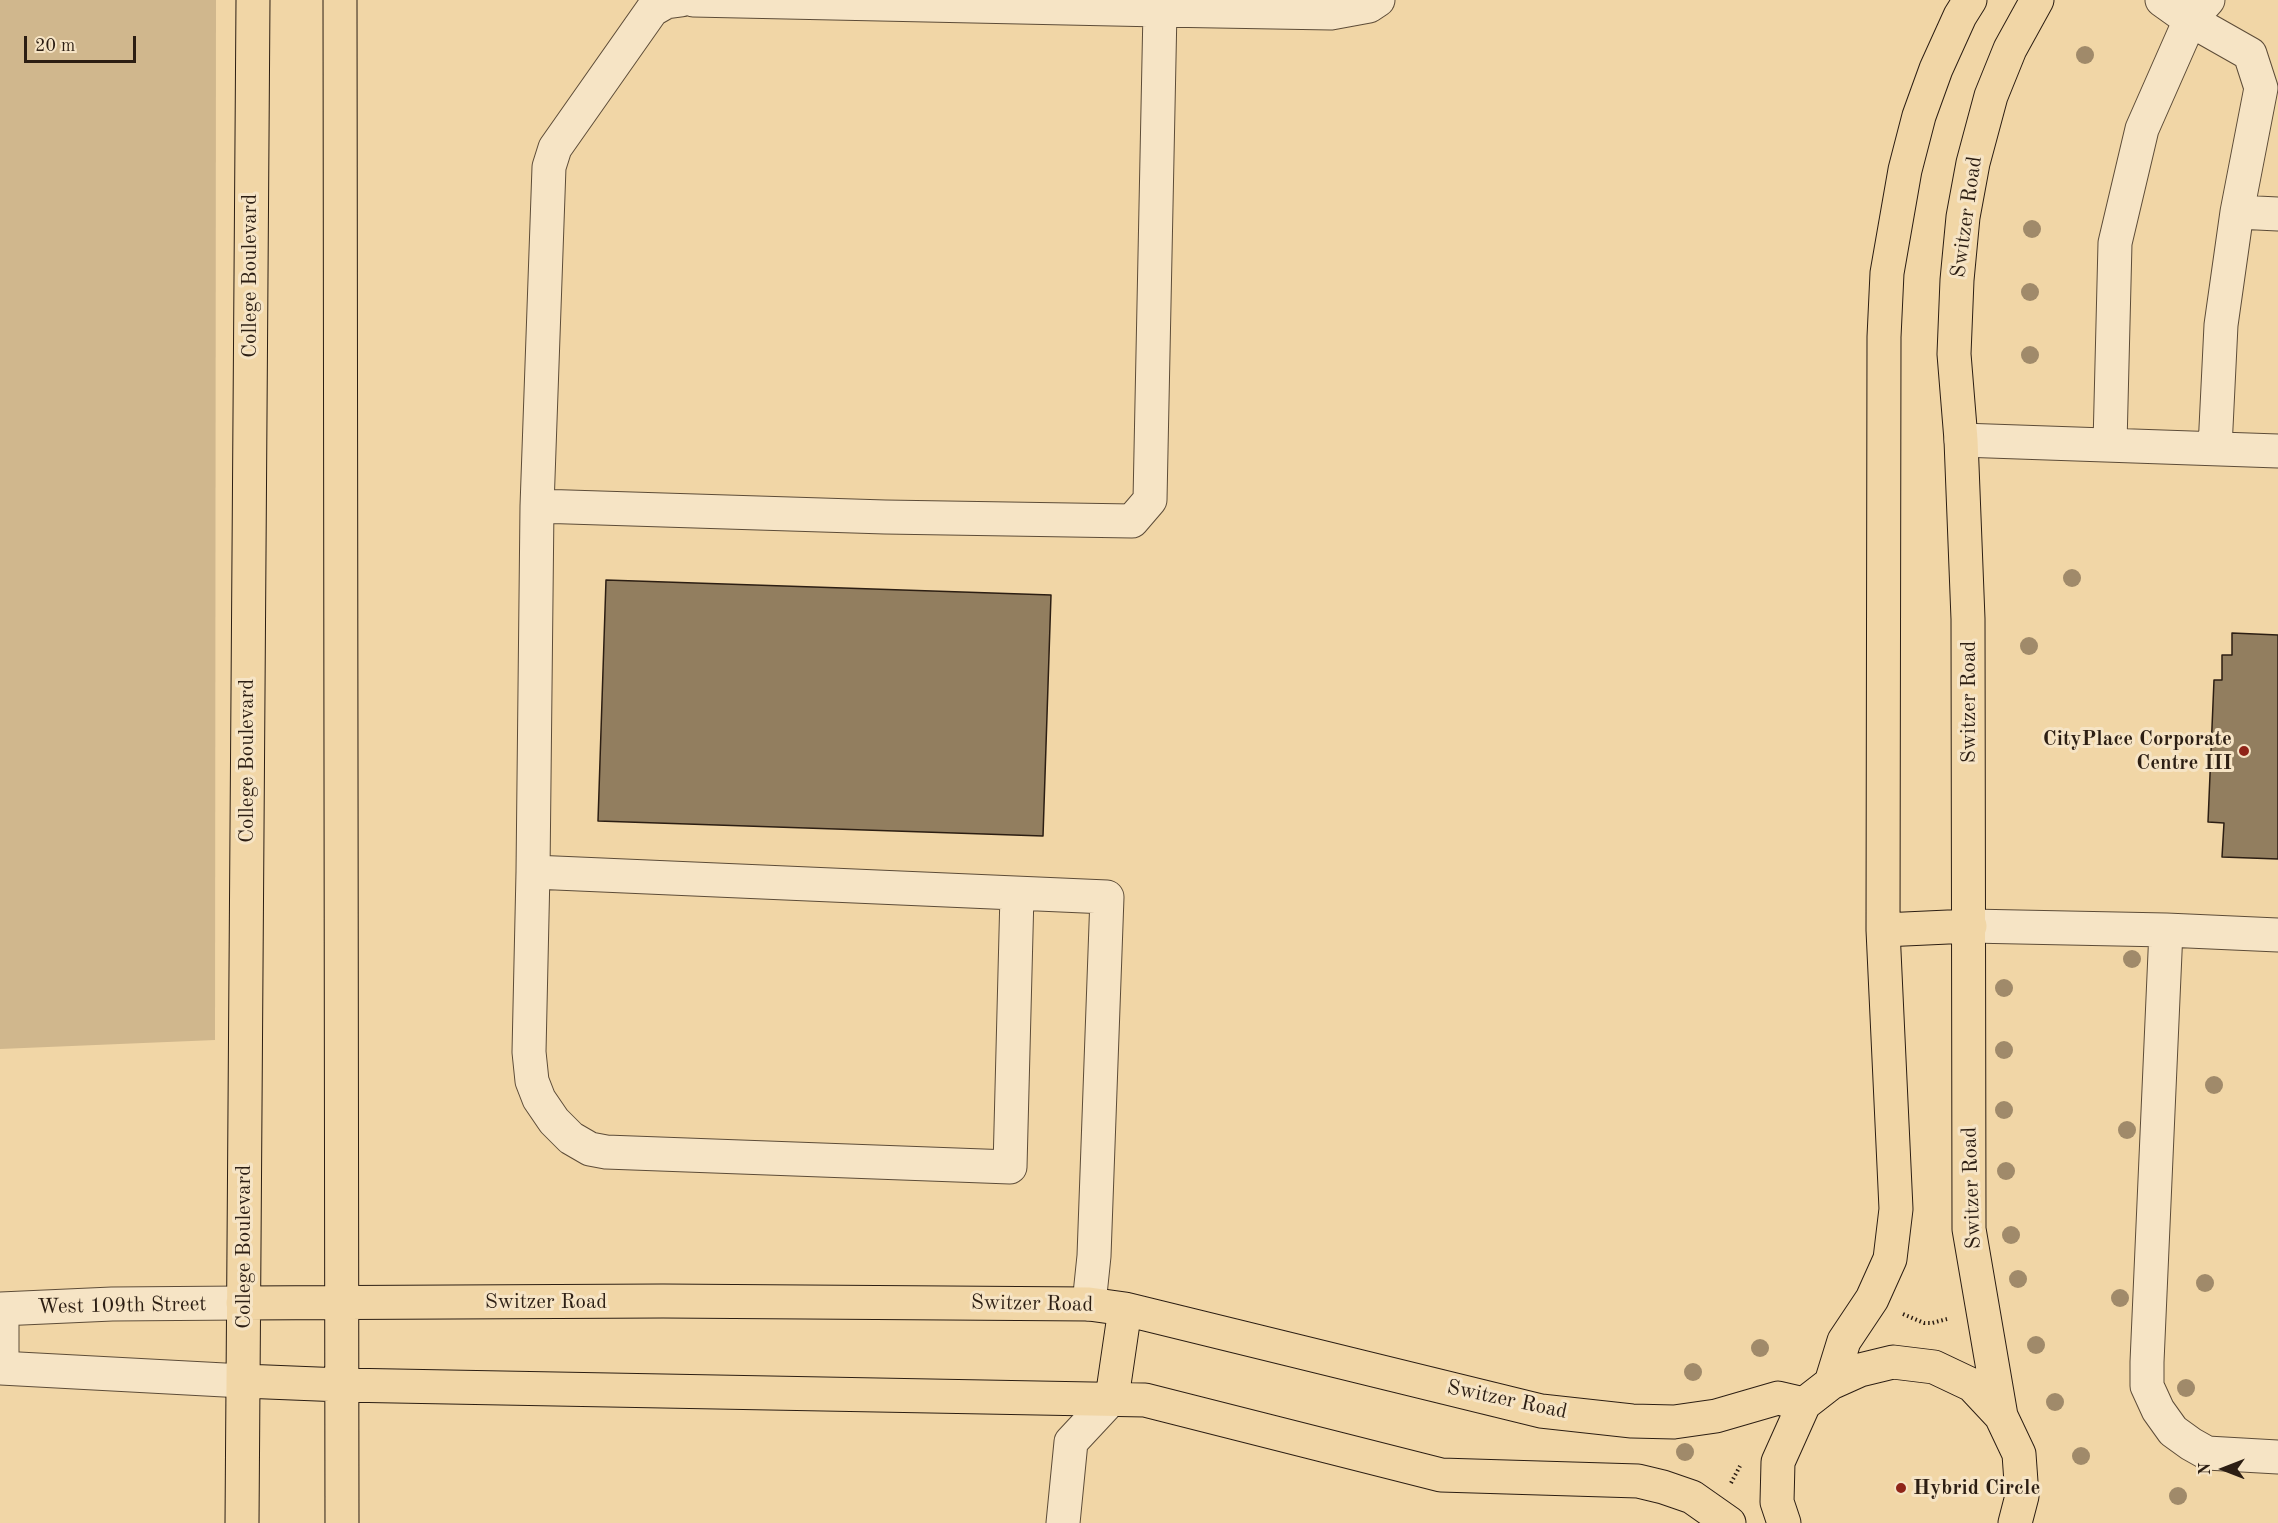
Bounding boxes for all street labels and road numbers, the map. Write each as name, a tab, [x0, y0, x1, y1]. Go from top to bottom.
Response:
street label: Switzer Road	[1946, 155, 1988, 279]
street label: College Boulevard	[237, 194, 263, 358]
street label: Switzer Road	[1956, 641, 1982, 763]
street label: College Boulevard	[234, 679, 260, 843]
street label: Switzer Road	[1957, 1126, 1987, 1250]
street label: College Boulevard	[231, 1165, 257, 1329]
street label: Switzer Road	[485, 1289, 607, 1315]
street label: Switzer Road	[971, 1290, 1093, 1318]
street label: West 109th Street	[37, 1292, 207, 1320]
street label: Switzer Road	[1444, 1375, 1570, 1425]

